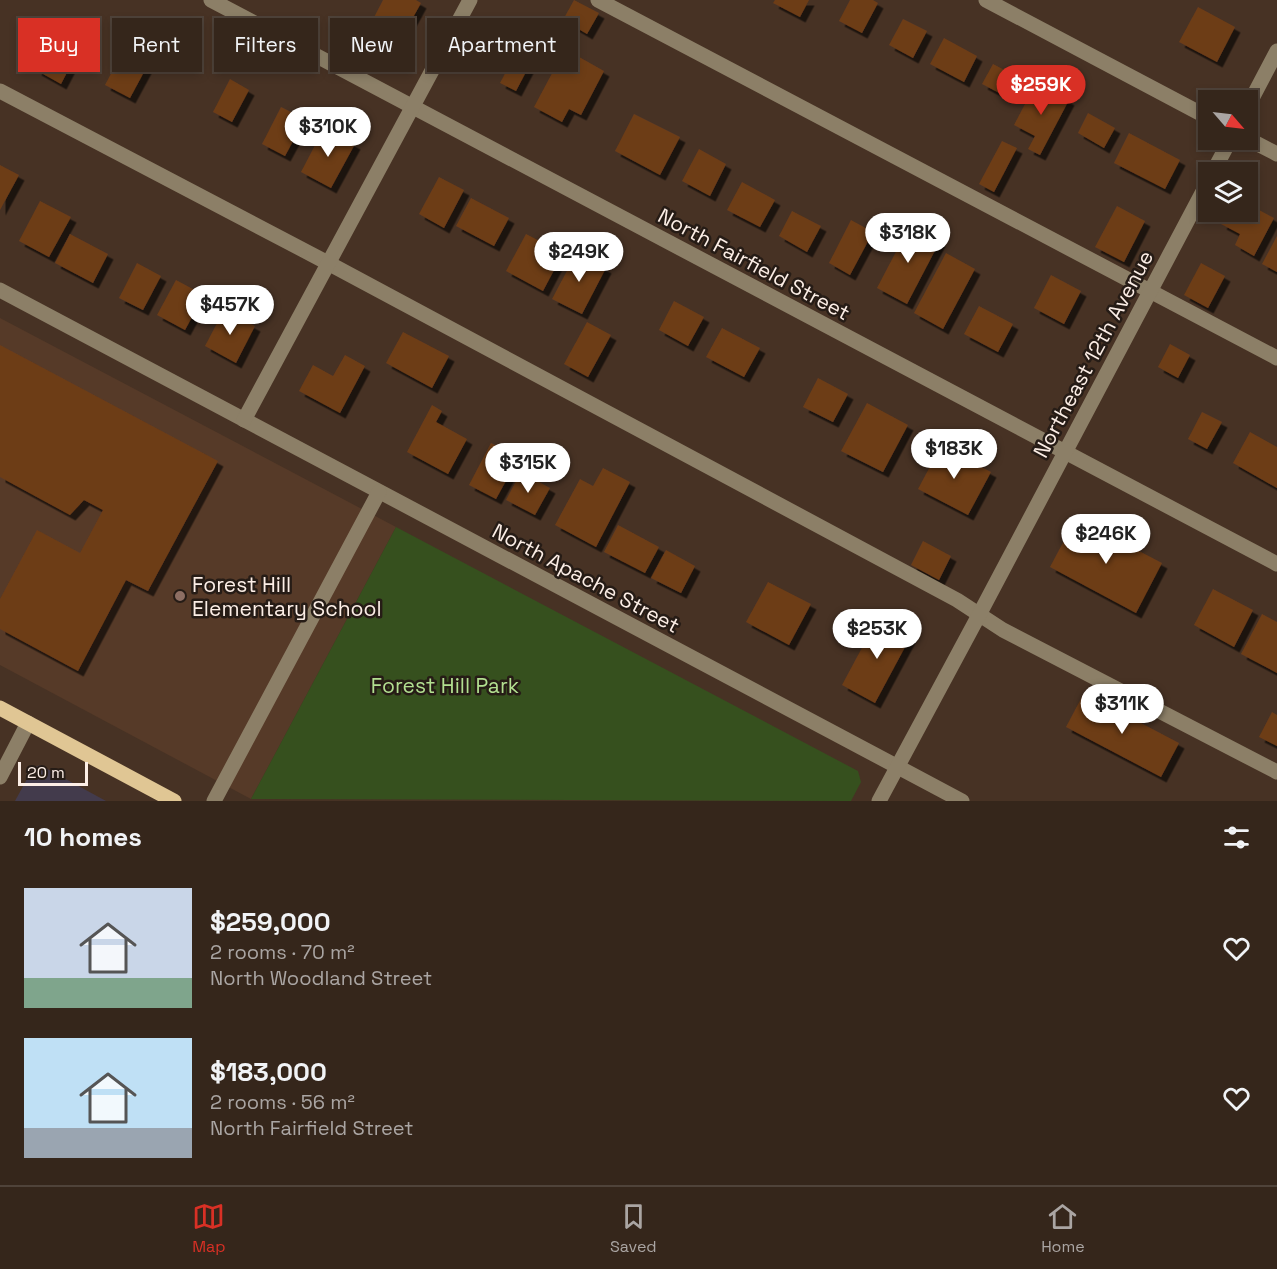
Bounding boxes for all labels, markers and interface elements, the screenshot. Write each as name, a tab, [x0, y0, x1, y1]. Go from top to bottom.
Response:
chip: Buy	[18, 18, 100, 72]
chip: Rent	[112, 18, 202, 72]
chip: Filters	[214, 18, 318, 72]
chip: New	[330, 18, 415, 72]
chip: Apartment	[427, 18, 578, 72]
pin: $259K	[999, 65, 1083, 116]
text: $259K	[1011, 71, 1071, 97]
north arrow	[1198, 90, 1258, 150]
map controls	[1198, 90, 1258, 222]
pin: $310K	[286, 107, 370, 158]
text: $310K	[299, 113, 357, 139]
button: layers	[1198, 162, 1258, 222]
street label: North Fairfield Street	[653, 202, 855, 326]
pin: $318K	[866, 213, 950, 264]
text: $318K	[879, 219, 937, 245]
pin: $249K	[537, 232, 621, 283]
text: $249K	[548, 238, 610, 264]
street label: Northeast 12th Avenue	[1027, 246, 1159, 462]
pin: $457K	[188, 285, 272, 336]
text: $457K	[200, 291, 260, 317]
pin: $183K	[912, 429, 996, 480]
text: $183K	[925, 435, 983, 461]
pin: $315K	[486, 443, 570, 494]
text: $315K	[499, 449, 557, 475]
pin: $246K	[1064, 514, 1148, 565]
street label: North Apache Street	[488, 517, 684, 639]
text: $246K	[1075, 520, 1137, 546]
place label: Forest Hill Elementary School	[192, 571, 382, 622]
marker: Forest Hill Elementary School	[173, 589, 187, 603]
pin: $253K	[835, 609, 919, 660]
text: $253K	[847, 615, 907, 641]
park label: Forest Hill Park	[371, 672, 519, 699]
pin: $311K	[1080, 684, 1164, 735]
text: $311K	[1095, 690, 1149, 716]
scale bar	[18, 759, 88, 786]
text: 20 m	[27, 762, 65, 783]
text: 10 homes	[24, 820, 142, 854]
icon: filters	[1220, 821, 1253, 854]
text: $259,000	[210, 905, 330, 939]
icon: home	[72, 912, 144, 984]
icon: heart	[1220, 932, 1253, 965]
text: 2 rooms · 70 m²	[210, 939, 354, 965]
text: North Woodland Street	[210, 965, 432, 991]
text: $183,000	[210, 1055, 327, 1089]
icon: home	[72, 1062, 144, 1134]
icon: heart	[1220, 1082, 1253, 1115]
text: 2 rooms · 56 m²	[210, 1089, 355, 1115]
text: North Fairfield Street	[210, 1115, 414, 1141]
tab: Map	[192, 1200, 226, 1257]
tab: Saved	[610, 1200, 657, 1257]
tab: Home	[1041, 1200, 1085, 1257]

